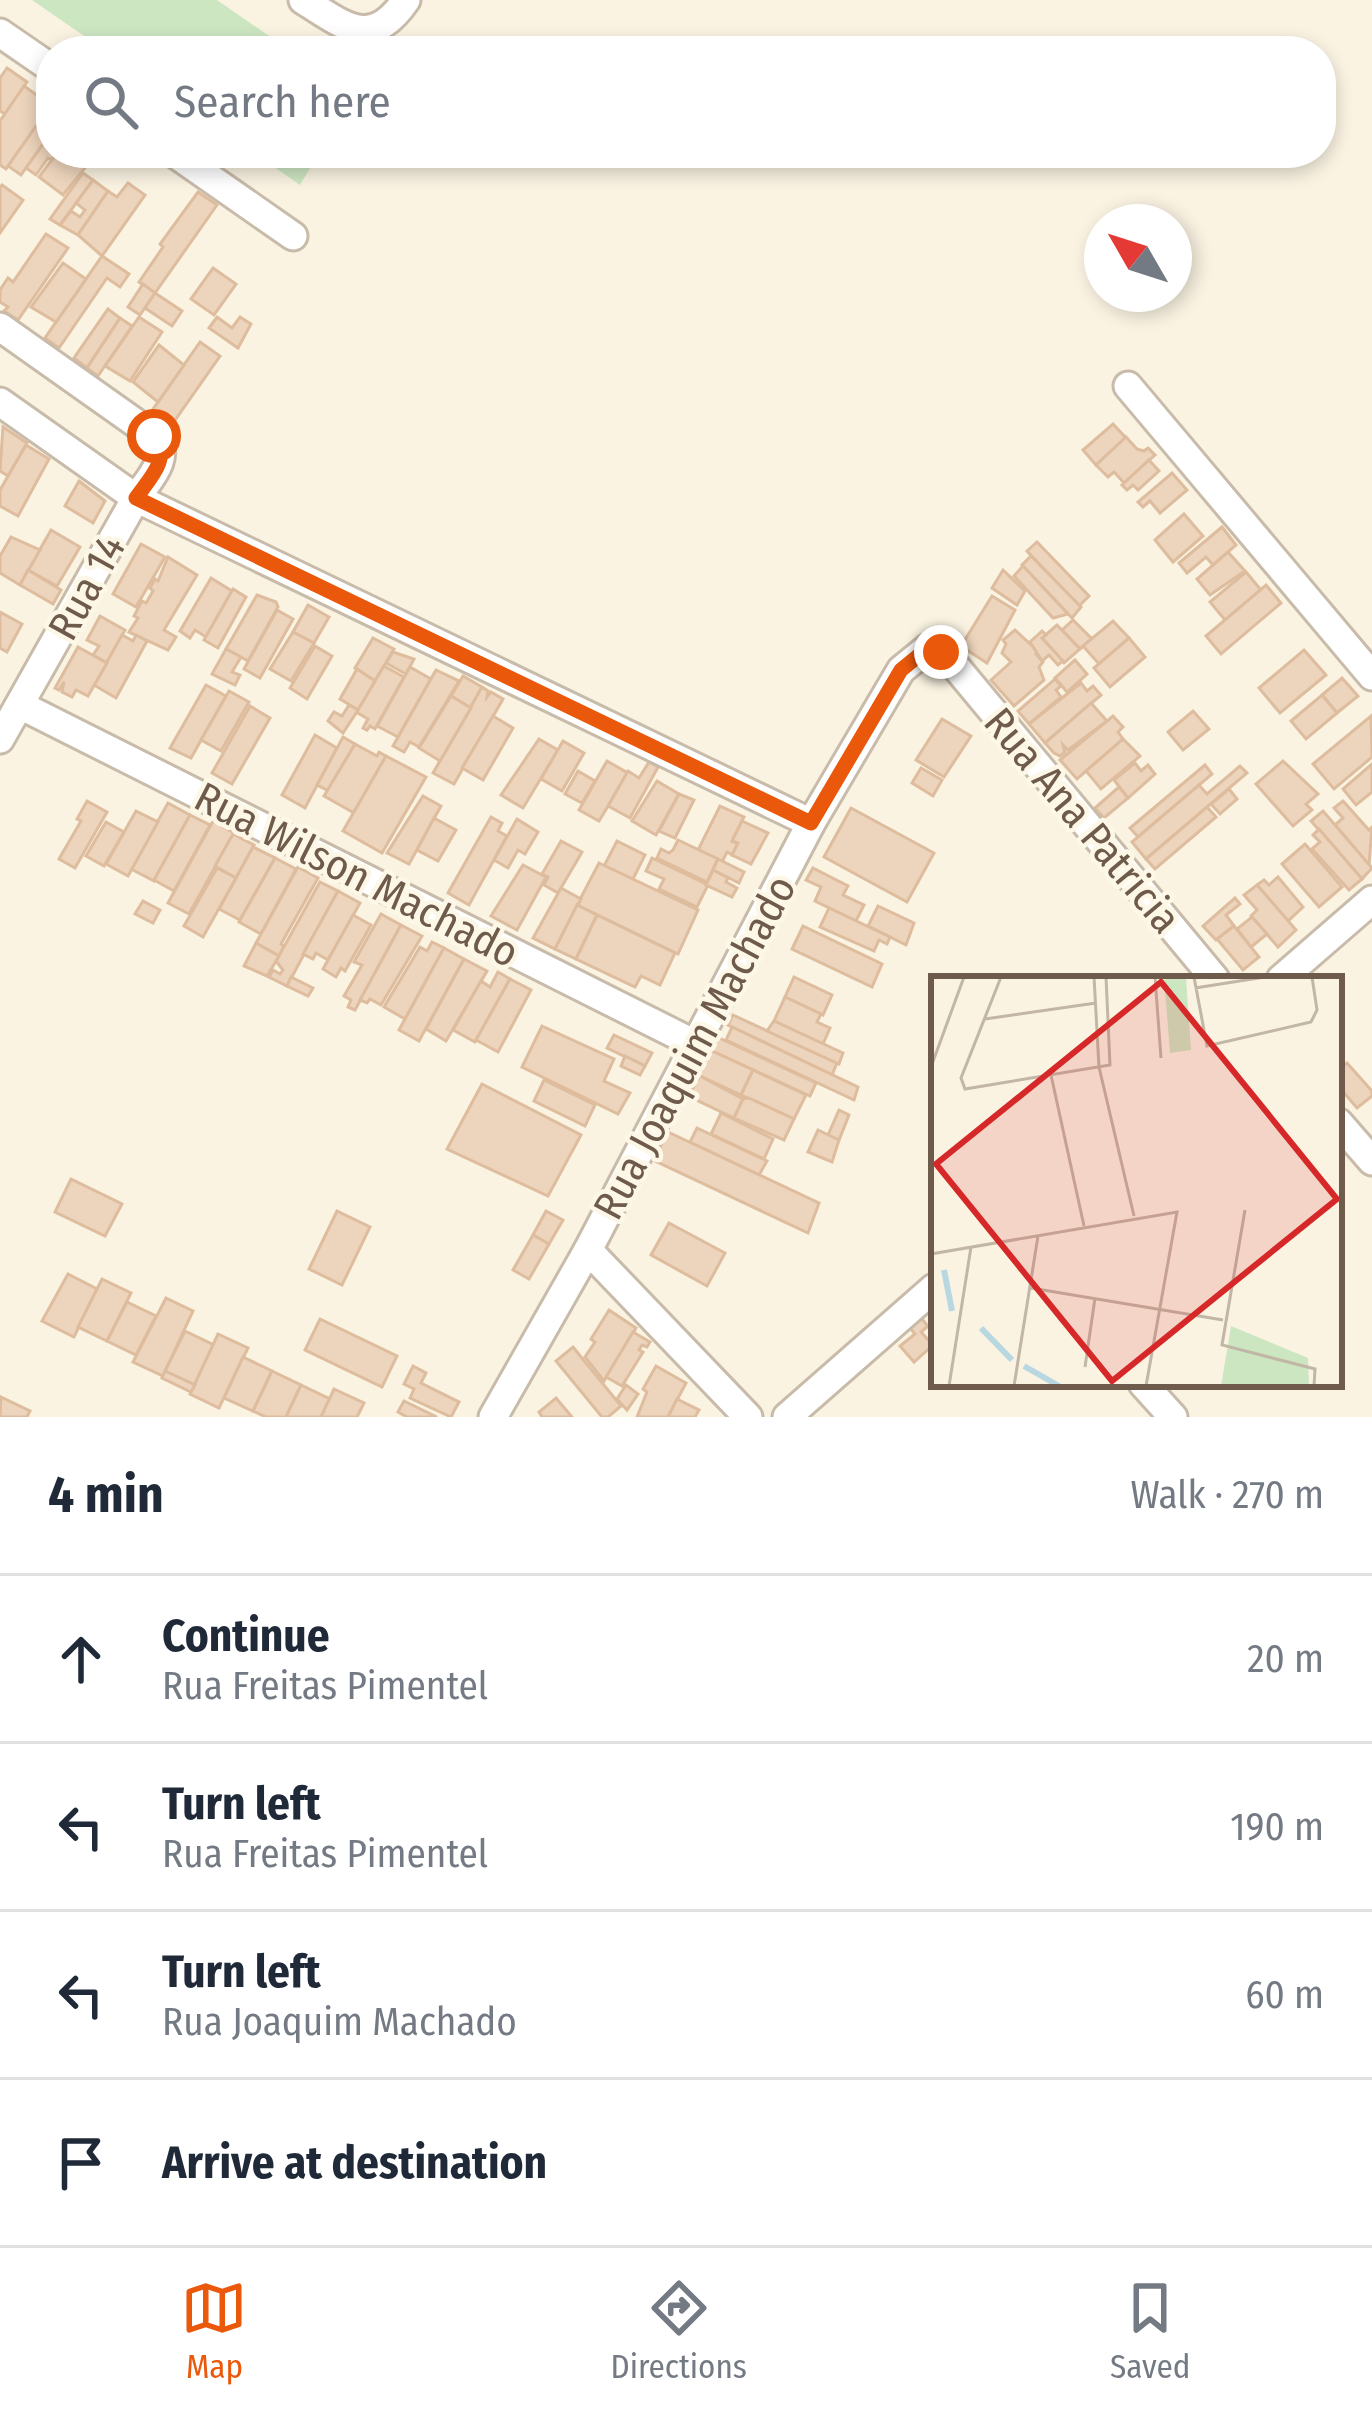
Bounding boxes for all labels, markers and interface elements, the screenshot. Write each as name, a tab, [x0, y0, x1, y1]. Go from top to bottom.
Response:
search box	[36, 36, 1336, 168]
icon: search	[78, 69, 144, 135]
text: Search here	[174, 75, 391, 129]
north arrow	[1084, 204, 1192, 312]
route start	[127, 409, 181, 463]
street label: Rua 14	[38, 526, 136, 649]
route end	[914, 625, 968, 679]
street label: Rua Ana Patricia	[974, 698, 1191, 943]
street label: Rua Wilson Machado	[187, 772, 527, 978]
street label: Rua Joaquim Machado	[583, 867, 807, 1228]
inset map	[931, 976, 1342, 1387]
text: 4 min	[48, 1464, 164, 1526]
text: Walk · 270 m	[1130, 1472, 1324, 1518]
text: Continue	[162, 1609, 330, 1663]
icon: ahead	[48, 1626, 114, 1692]
text: 20 m	[1247, 1636, 1324, 1682]
text: Rua Freitas Pimentel	[162, 1663, 488, 1709]
text: Turn left	[162, 1777, 321, 1831]
icon: left	[48, 1794, 114, 1860]
text: 190 m	[1230, 1804, 1324, 1850]
text: Rua Freitas Pimentel	[162, 1831, 488, 1877]
text: Turn left	[162, 1945, 321, 1999]
icon: left	[48, 1962, 114, 2028]
text: 60 m	[1245, 1972, 1324, 2018]
text: Rua Joaquim Machado	[162, 1999, 517, 2045]
icon: arrive	[48, 2130, 114, 2196]
text: Arrive at destination	[162, 2136, 547, 2190]
tab: Map	[181, 2275, 247, 2387]
tab: Directions	[610, 2275, 747, 2387]
tab: Saved	[1110, 2275, 1190, 2387]

